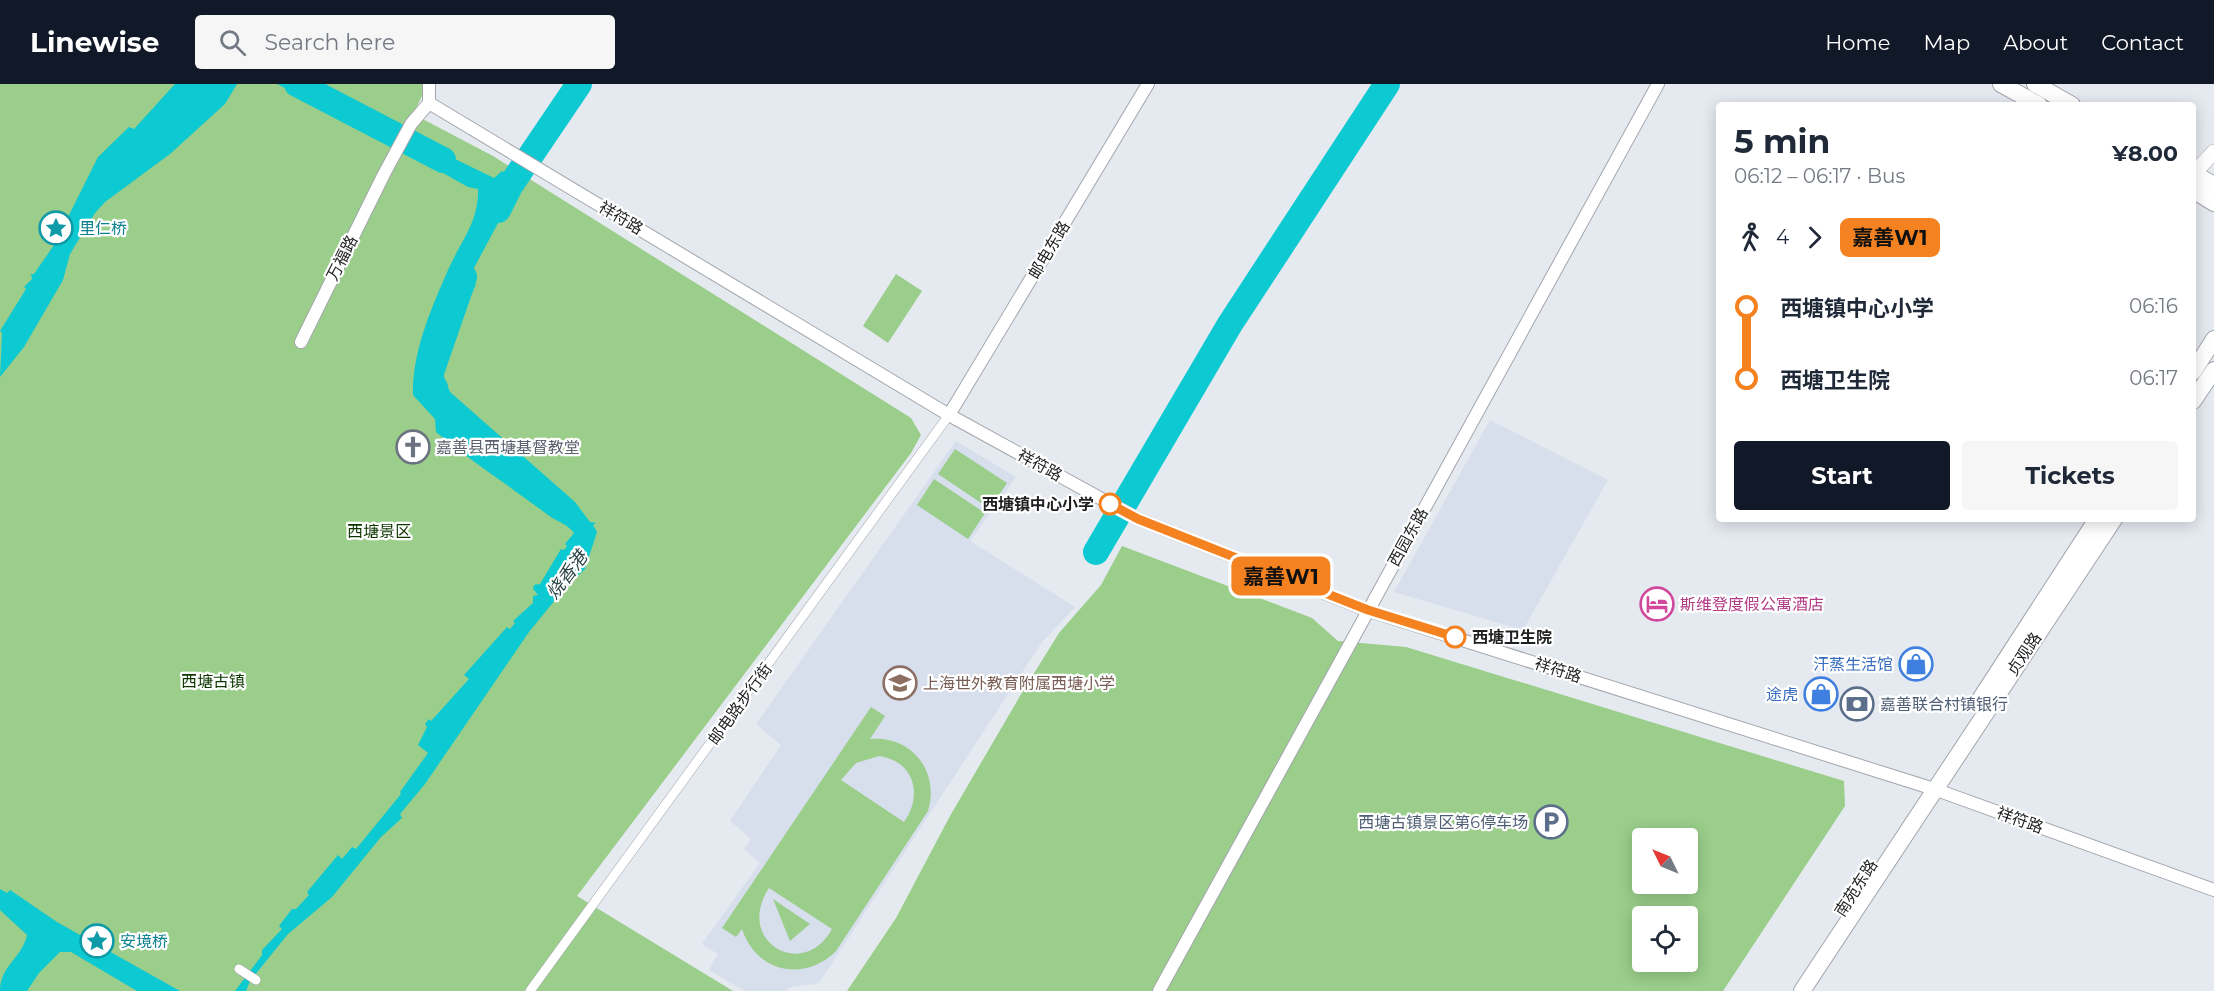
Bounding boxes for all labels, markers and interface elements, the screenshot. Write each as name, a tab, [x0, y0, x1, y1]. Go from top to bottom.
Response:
search box	[195, 15, 615, 69]
text: Linewise	[30, 25, 159, 59]
icon: search	[216, 26, 249, 59]
text: Search here	[264, 29, 395, 56]
text: Home	[1825, 30, 1890, 55]
text: Map	[1923, 30, 1970, 55]
text: About	[2003, 30, 2068, 55]
text: Contact	[2101, 30, 2184, 55]
text: 5 min	[1734, 121, 1830, 161]
text: ¥8.00	[2112, 140, 2178, 167]
text: 06:12 – 06:17 · Bus	[1734, 164, 1905, 188]
street label: 祥符路	[596, 197, 646, 239]
place icon: 里仁桥	[38, 210, 74, 246]
street label: 邮电东路	[1024, 218, 1074, 282]
place label: 里仁桥	[79, 219, 127, 238]
icon: walk	[1734, 221, 1767, 254]
icon: forward	[1798, 221, 1831, 254]
text: 4	[1776, 225, 1789, 249]
text: 嘉善W1	[1852, 225, 1928, 250]
street label: 万福路	[323, 232, 361, 284]
text: 06:16	[2129, 294, 2178, 318]
text: 西塘镇中心小学	[1780, 295, 1934, 322]
text: 06:17	[2129, 366, 2178, 390]
text: 西塘卫生院	[1780, 367, 1890, 394]
church icon: 嘉善县西塘基督教堂	[395, 429, 431, 465]
place label: 嘉善县西塘基督教堂	[436, 438, 580, 457]
button: Start	[1734, 441, 1950, 510]
button: Tickets	[1962, 441, 2178, 510]
street label: 祥符路	[1014, 445, 1066, 485]
marker: 西塘镇中心小学	[1099, 493, 1121, 515]
place label: 西塘镇中心小学	[982, 495, 1094, 514]
street label: 西园东路	[1384, 504, 1432, 570]
park label: 西塘景区	[347, 522, 411, 541]
water label: 烧香港	[542, 544, 594, 603]
line badge: 嘉善W1	[1239, 556, 1323, 596]
text: 嘉善W1	[1243, 564, 1319, 589]
hotel icon: 斯维登度假公寓酒店	[1639, 586, 1675, 622]
place label: 斯维登度假公寓酒店	[1680, 595, 1824, 614]
marker: 西塘卫生院	[1444, 626, 1466, 648]
place label: 西塘卫生院	[1472, 628, 1552, 647]
street label: 贞观路	[2003, 629, 2045, 679]
shop icon: 汗蒸生活馆	[1898, 646, 1934, 682]
street label: 祥符路	[1532, 654, 1584, 686]
place label: 汗蒸生活馆	[1813, 655, 1893, 674]
street label: 邮电路步行街	[704, 660, 776, 748]
school or university icon: 上海世外教育附属西塘小学	[882, 665, 918, 701]
park label: 西塘古镇	[181, 672, 245, 691]
place label: 上海世外教育附属西塘小学	[923, 674, 1115, 693]
shop icon: 途虎	[1803, 676, 1839, 712]
place label: 途虎	[1766, 685, 1798, 704]
bank icon: 嘉善联合村镇银行	[1839, 686, 1875, 722]
place label: 嘉善联合村镇银行	[1880, 695, 2008, 714]
street label: 祥符路	[1994, 803, 2046, 837]
parking icon: 西塘古镇景区第6停车场	[1533, 804, 1569, 840]
place label: 西塘古镇景区第6停车场	[1358, 813, 1528, 832]
north arrow	[1632, 828, 1698, 894]
map controls	[1632, 828, 1698, 972]
street label: 南苑东路	[1831, 856, 1881, 920]
button: locate	[1632, 906, 1698, 972]
place icon: 安境桥	[79, 923, 115, 959]
place label: 安境桥	[120, 932, 168, 951]

